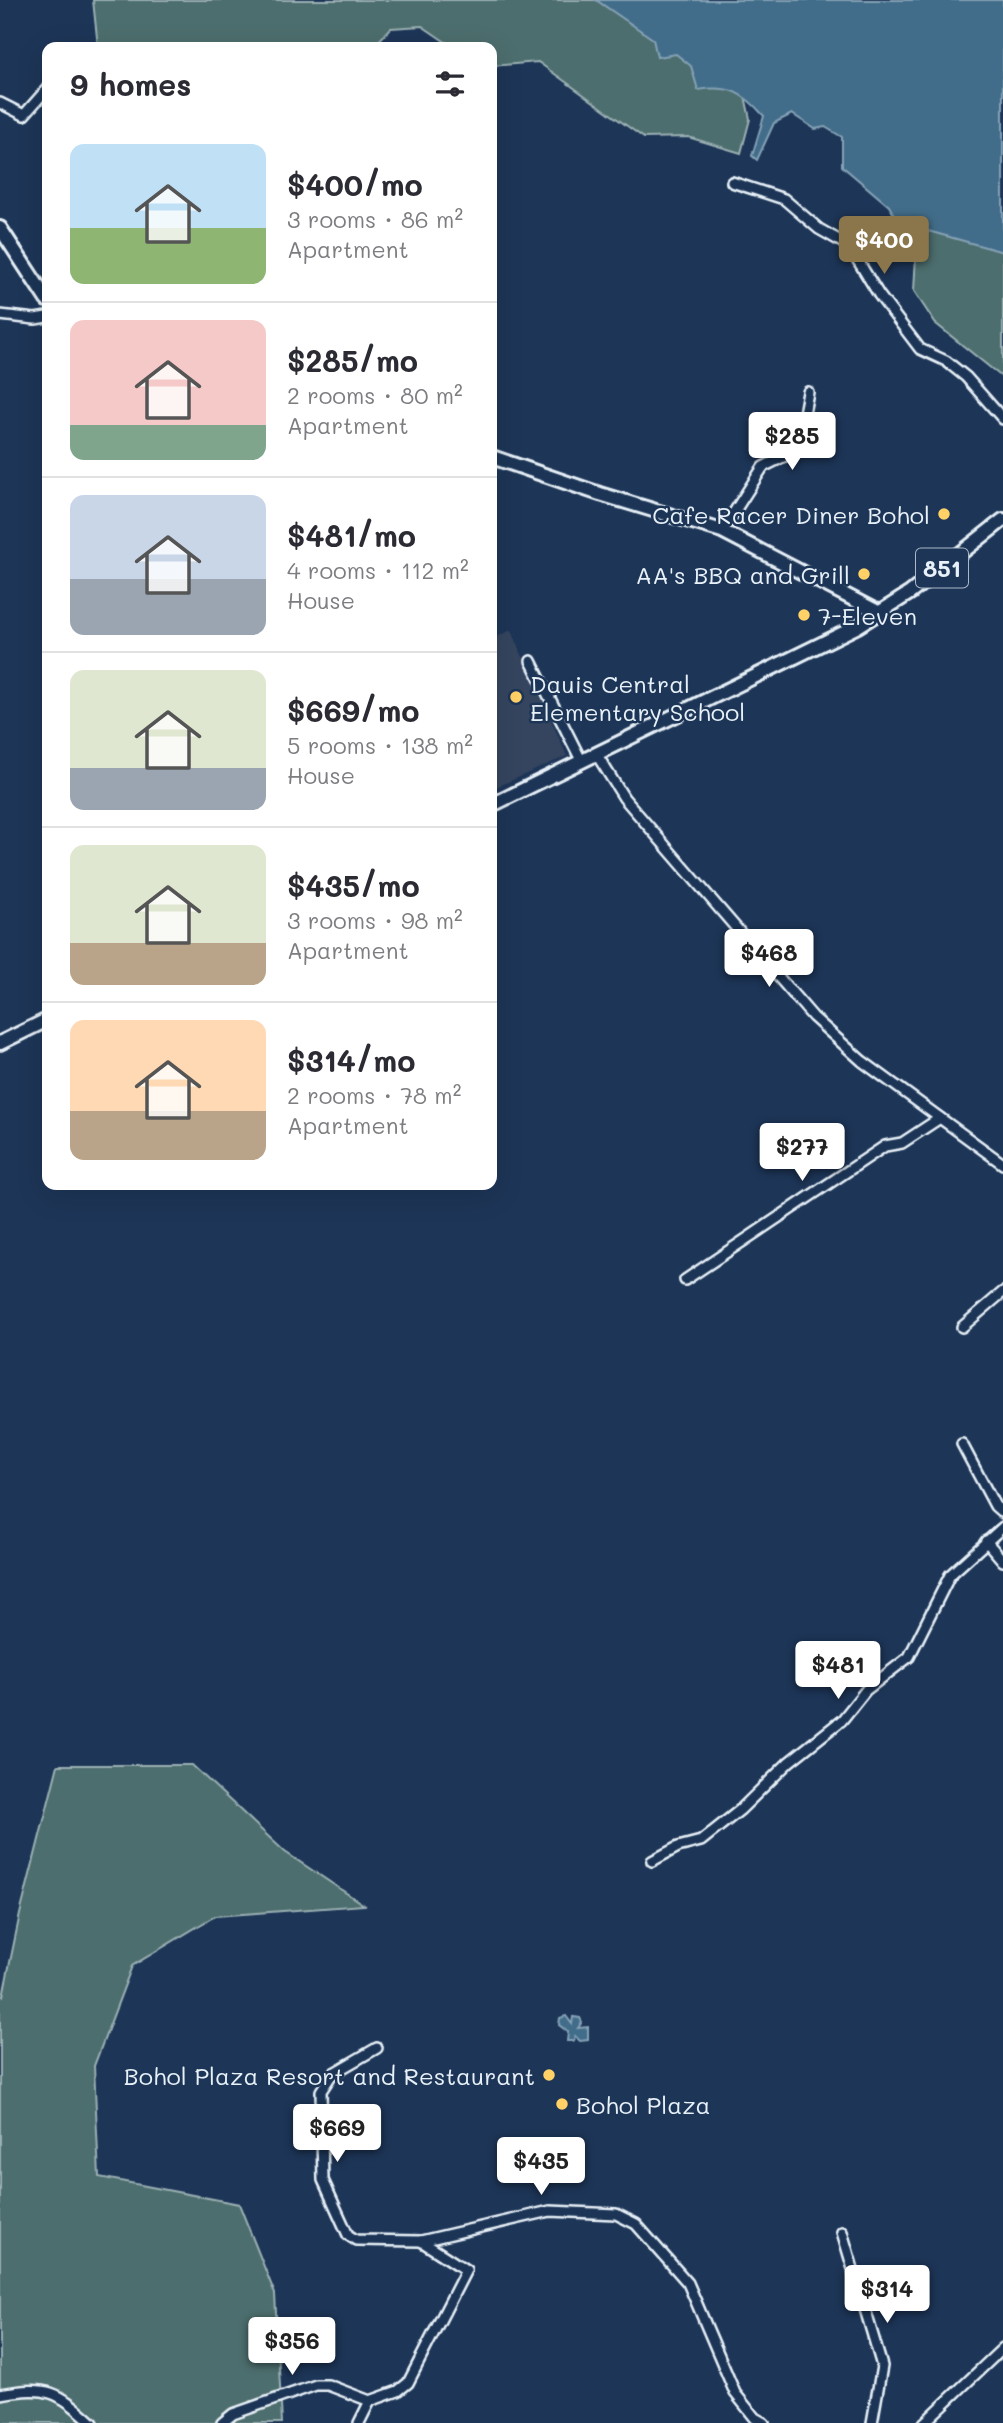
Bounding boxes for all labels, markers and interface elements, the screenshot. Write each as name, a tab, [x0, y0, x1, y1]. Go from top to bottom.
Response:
text: 9 homes	[70, 64, 191, 104]
icon: filters	[431, 65, 469, 103]
text: $400/mo	[287, 164, 423, 204]
icon: home	[126, 172, 210, 256]
text: 3 rooms · 86 m²	[287, 204, 463, 234]
pin: $400	[843, 216, 925, 276]
text: $400	[855, 224, 913, 254]
text: Apartment	[287, 234, 409, 264]
text: $285/mo	[287, 340, 418, 380]
icon: home	[126, 348, 210, 432]
text: 2 rooms · 80 m²	[287, 380, 463, 410]
text: Apartment	[287, 410, 409, 440]
pin: $285	[751, 412, 833, 472]
text: $285	[765, 420, 819, 450]
place label: Cafe Racer Diner Bohol	[652, 499, 930, 530]
marker: Cafe Racer Diner Bohol	[936, 506, 952, 522]
text: $481/mo	[287, 515, 416, 555]
icon: home	[126, 523, 210, 607]
road number: 851	[916, 548, 968, 588]
text: 4 rooms · 112 m²	[287, 555, 469, 585]
place label: AA's BBQ and Grill	[636, 559, 850, 590]
marker: AA's BBQ and Grill	[856, 566, 872, 582]
text: House	[287, 585, 355, 615]
place label: 7-Eleven	[818, 600, 917, 631]
marker: 7-Eleven	[796, 607, 812, 623]
place label: Dauis Central Elementary School	[530, 668, 745, 727]
marker: Dauis Central Elementary School	[508, 689, 524, 705]
text: $669/mo	[287, 690, 419, 730]
icon: home	[126, 698, 210, 782]
text: 5 rooms · 138 m²	[287, 730, 473, 760]
text: House	[287, 760, 355, 790]
text: $435/mo	[287, 865, 420, 905]
icon: home	[126, 873, 210, 957]
text: 3 rooms · 98 m²	[287, 905, 463, 935]
pin: $468	[728, 930, 810, 989]
text: Apartment	[287, 935, 409, 965]
text: $468	[741, 937, 797, 967]
text: $314/mo	[287, 1040, 415, 1080]
icon: home	[126, 1048, 210, 1132]
text: 2 rooms · 78 m²	[287, 1080, 461, 1110]
text: Apartment	[287, 1110, 409, 1140]
pin: $277	[761, 1124, 843, 1183]
text: $277	[776, 1131, 828, 1161]
pin: $481	[797, 1642, 879, 1701]
text: $481	[811, 1649, 865, 1679]
place label: Bohol Plaza Resort and Restaurant	[124, 2060, 535, 2091]
marker: Bohol Plaza Resort and Restaurant	[541, 2067, 557, 2083]
place label: Bohol Plaza	[576, 2089, 711, 2120]
marker: Bohol Plaza	[554, 2096, 570, 2112]
pin: $669	[296, 2104, 378, 2164]
text: $669	[309, 2112, 365, 2142]
pin: $435	[500, 2138, 582, 2197]
text: $435	[513, 2145, 569, 2175]
pin: $314	[846, 2266, 928, 2325]
text: $314	[861, 2273, 913, 2303]
pin: $356	[251, 2318, 333, 2377]
text: $356	[264, 2325, 320, 2355]

